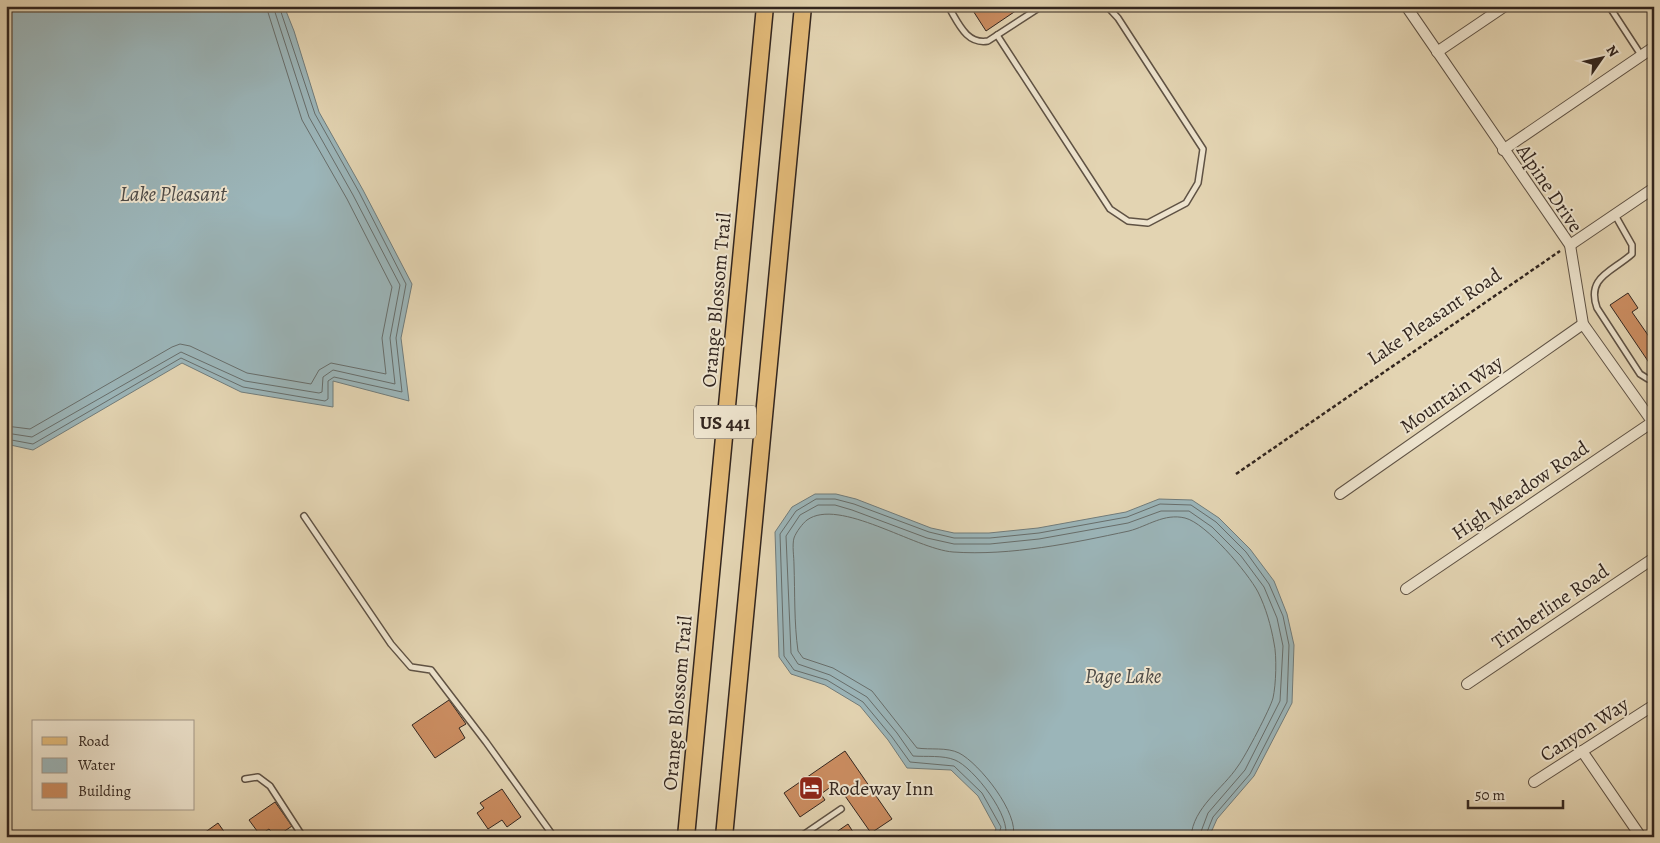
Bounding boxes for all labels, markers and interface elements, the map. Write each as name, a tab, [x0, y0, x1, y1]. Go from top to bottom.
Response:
north arrow	[1578, 32, 1628, 82]
text: N	[1602, 41, 1623, 61]
street label: Alpine Drive	[1510, 138, 1589, 238]
water label: Lake Pleasant	[120, 180, 227, 208]
street label: Orange Blossom Trail	[695, 211, 738, 389]
street label: Lake Pleasant Road	[1362, 261, 1507, 371]
street label: Mountain Way	[1395, 348, 1509, 440]
road number: US 441	[694, 406, 756, 438]
street label: High Meadow Road	[1446, 434, 1594, 546]
street label: Timberline Road	[1487, 557, 1614, 655]
street label: Orange Blossom Trail	[656, 614, 699, 792]
water label: Page Lake	[1085, 662, 1162, 690]
street label: Canyon Way	[1535, 690, 1635, 768]
legend	[32, 720, 195, 810]
text: Road	[78, 731, 110, 751]
text: Water	[77, 755, 115, 775]
hotel icon: Rodeway Inn	[798, 775, 824, 801]
place label: Rodeway Inn	[828, 775, 934, 802]
scale bar	[1468, 778, 1562, 810]
text: Building	[78, 781, 131, 801]
text: 50 m	[1475, 785, 1505, 805]

